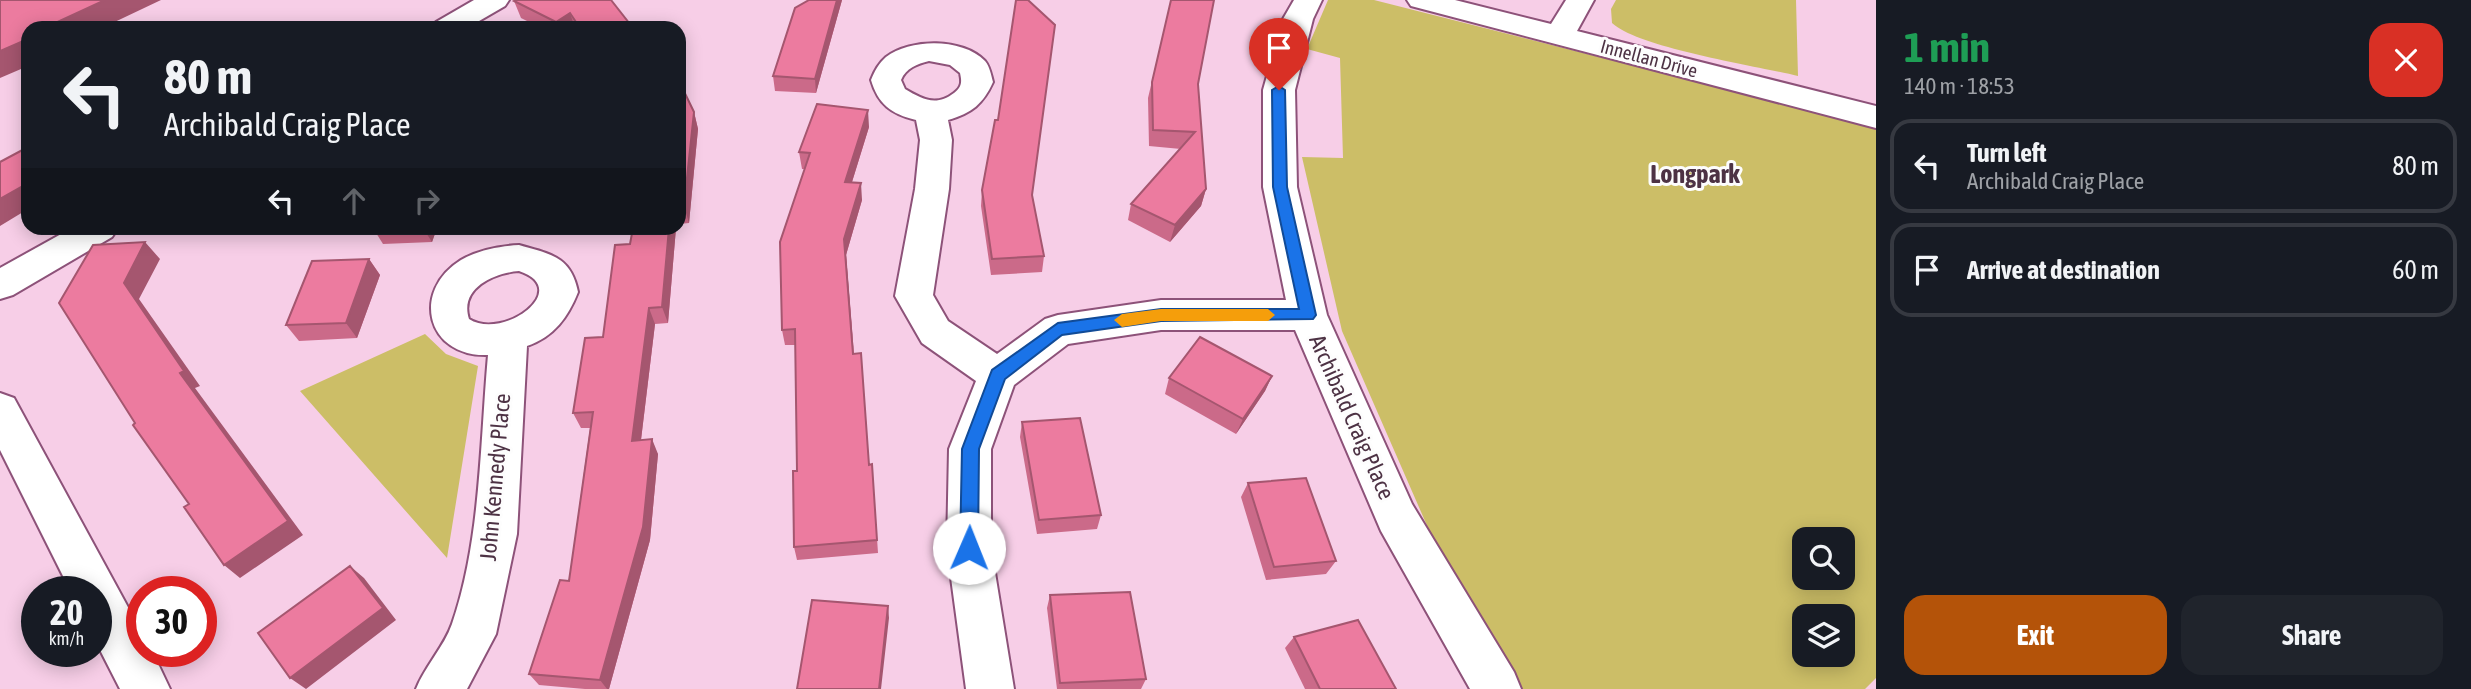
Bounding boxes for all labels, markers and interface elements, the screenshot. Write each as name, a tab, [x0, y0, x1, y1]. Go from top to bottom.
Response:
pin	[1249, 18, 1309, 90]
text: 1 min	[1904, 23, 1990, 71]
button: close	[2369, 23, 2443, 97]
icon: arrive	[1260, 29, 1298, 67]
street label: Innellan Drive	[1598, 34, 1700, 82]
text: 80 m	[164, 48, 252, 104]
icon: left	[49, 49, 140, 140]
text: 140 m · 18:53	[1904, 73, 2015, 99]
text: Archibald Craig Place	[164, 106, 411, 143]
text: Turn left	[1967, 138, 2047, 168]
icon: left	[1908, 147, 1946, 185]
text: 80 m	[2392, 151, 2439, 181]
district label: Longpark	[1650, 159, 1740, 189]
text: Archibald Craig Place	[1967, 168, 2144, 194]
icon: left	[262, 182, 300, 220]
icon: ahead	[335, 182, 373, 220]
icon: right	[408, 182, 446, 220]
icon: arrive	[1908, 251, 1946, 289]
text: Arrive at destination	[1967, 255, 2160, 285]
text: 60 m	[2392, 255, 2439, 285]
street label: Archibald Craig Place	[1304, 331, 1400, 503]
street label: John Kennedy Place	[475, 392, 515, 562]
position arrow	[932, 511, 1006, 585]
map controls	[1792, 527, 1855, 667]
button: search	[1792, 527, 1855, 590]
speed limit sign: 30	[126, 576, 217, 667]
text: 20	[50, 592, 83, 632]
button: Exit	[1904, 595, 2167, 675]
button: Share	[2181, 595, 2443, 675]
button: layers	[1792, 604, 1855, 667]
text: km/h	[49, 628, 84, 649]

